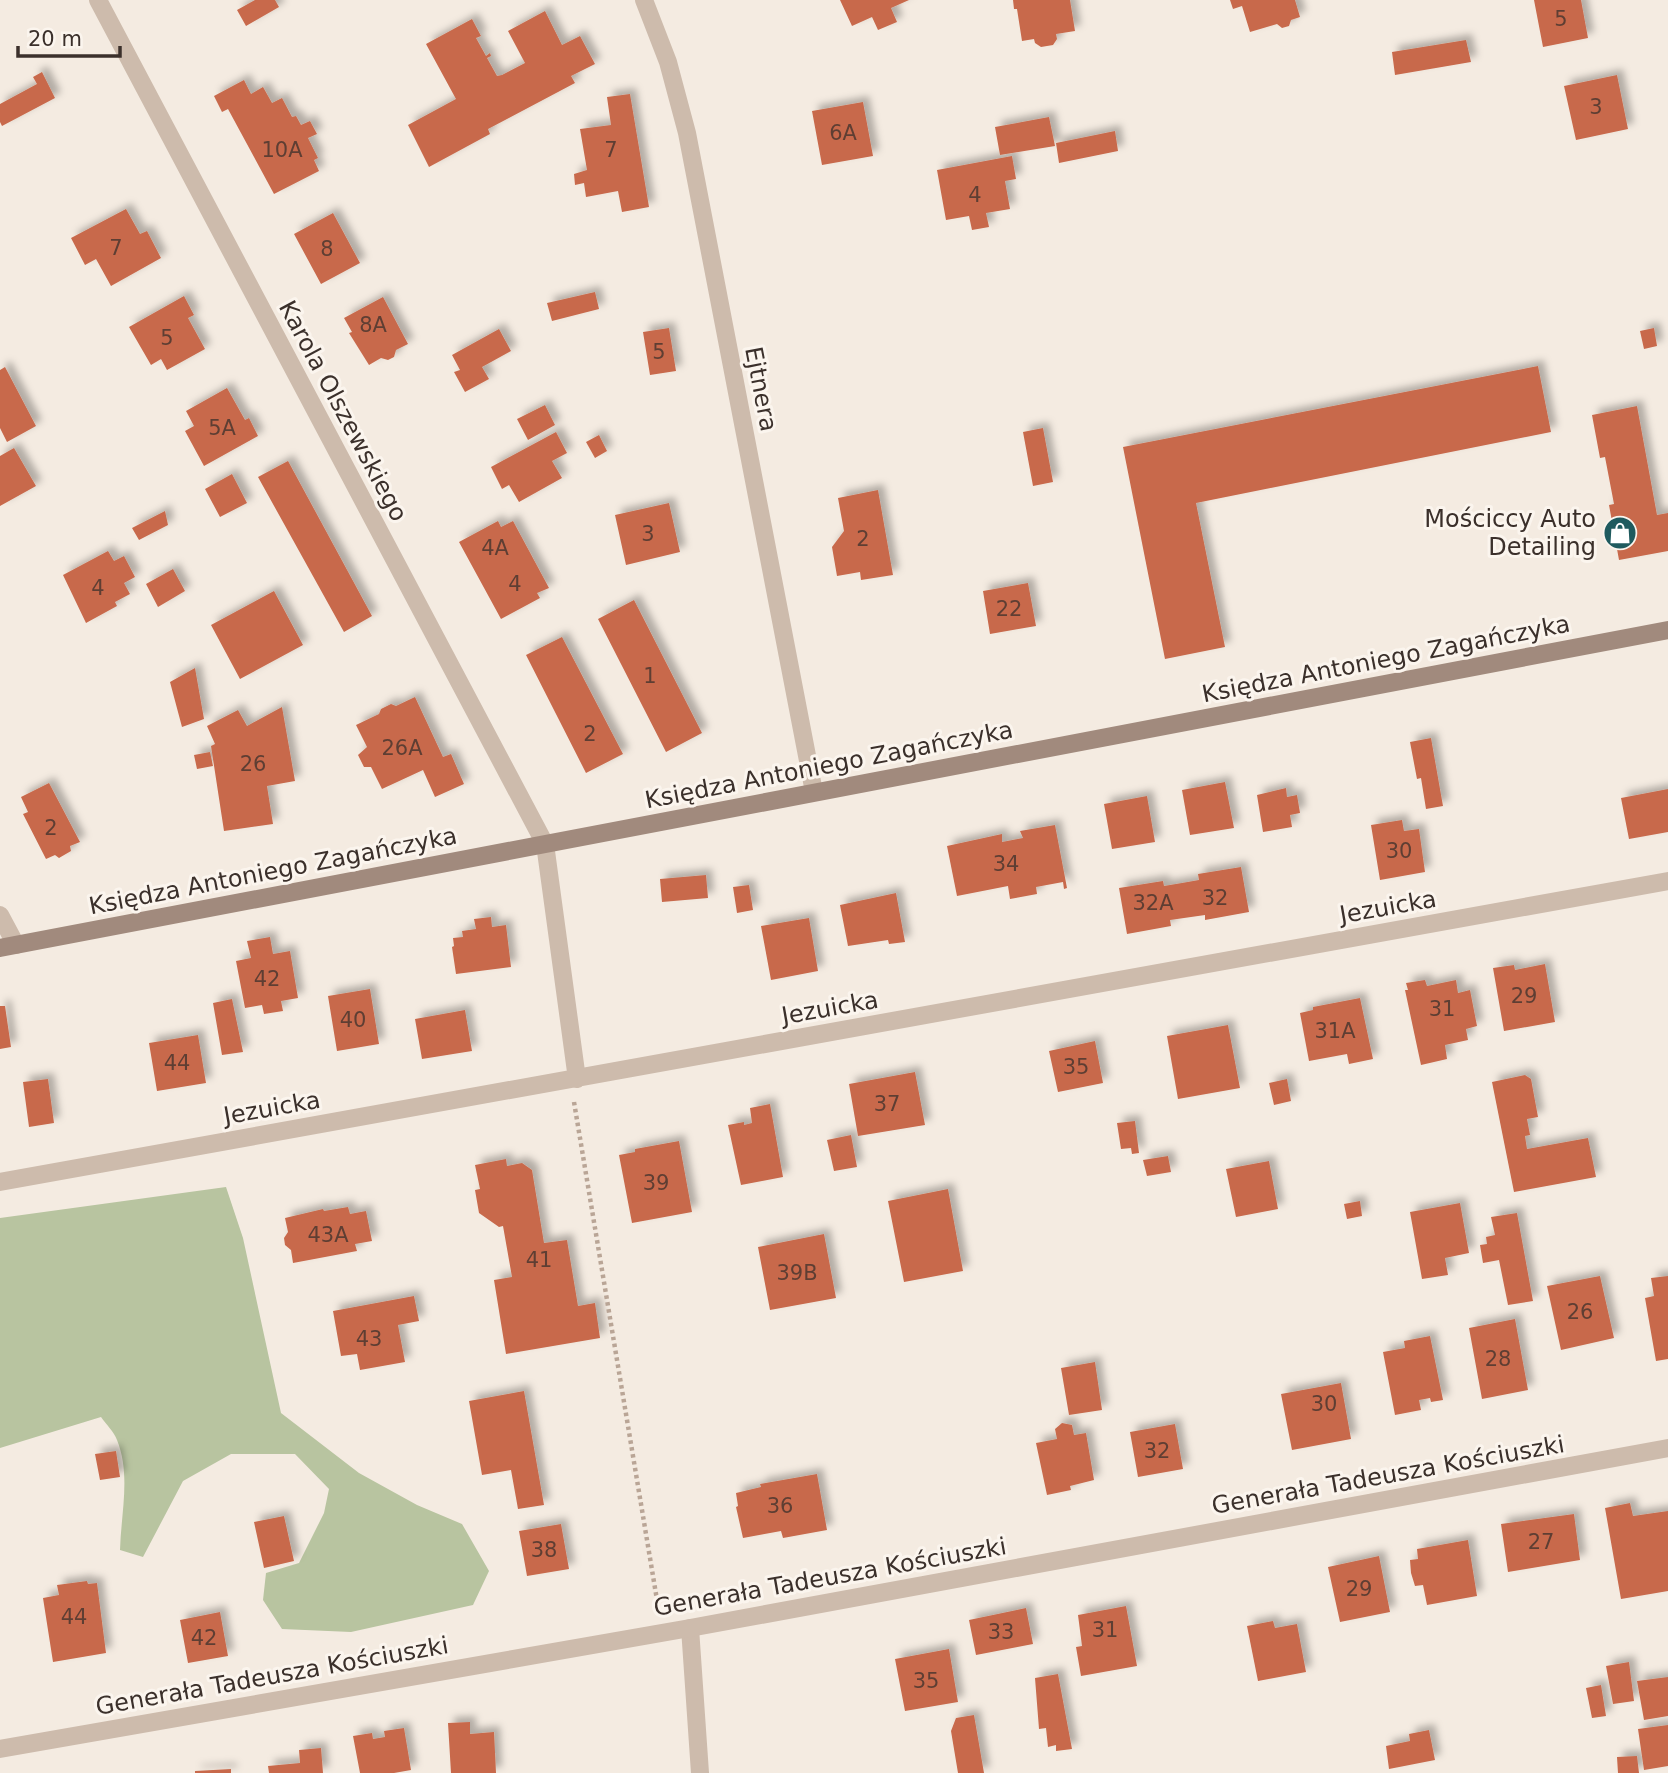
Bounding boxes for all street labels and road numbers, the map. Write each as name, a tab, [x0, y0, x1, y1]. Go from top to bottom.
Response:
street label: Karola Olszewskiego	[273, 296, 413, 526]
street label: Ejtnera	[739, 344, 783, 434]
street label: Księdza Antoniego Zagańczyka	[1200, 610, 1572, 708]
street label: Księdza Antoniego Zagańczyka	[643, 716, 1015, 814]
street label: Księdza Antoniego Zagańczyka	[87, 822, 459, 920]
street label: Jezuicka	[1335, 885, 1439, 930]
street label: Jezuicka	[777, 986, 881, 1031]
street label: Jezuicka	[219, 1086, 323, 1131]
street label: Generała Tadeusza Kościuszki	[1209, 1430, 1567, 1520]
street label: Generała Tadeusza Kościuszki	[651, 1532, 1009, 1622]
street label: Generała Tadeusza Kościuszki	[93, 1631, 451, 1721]

